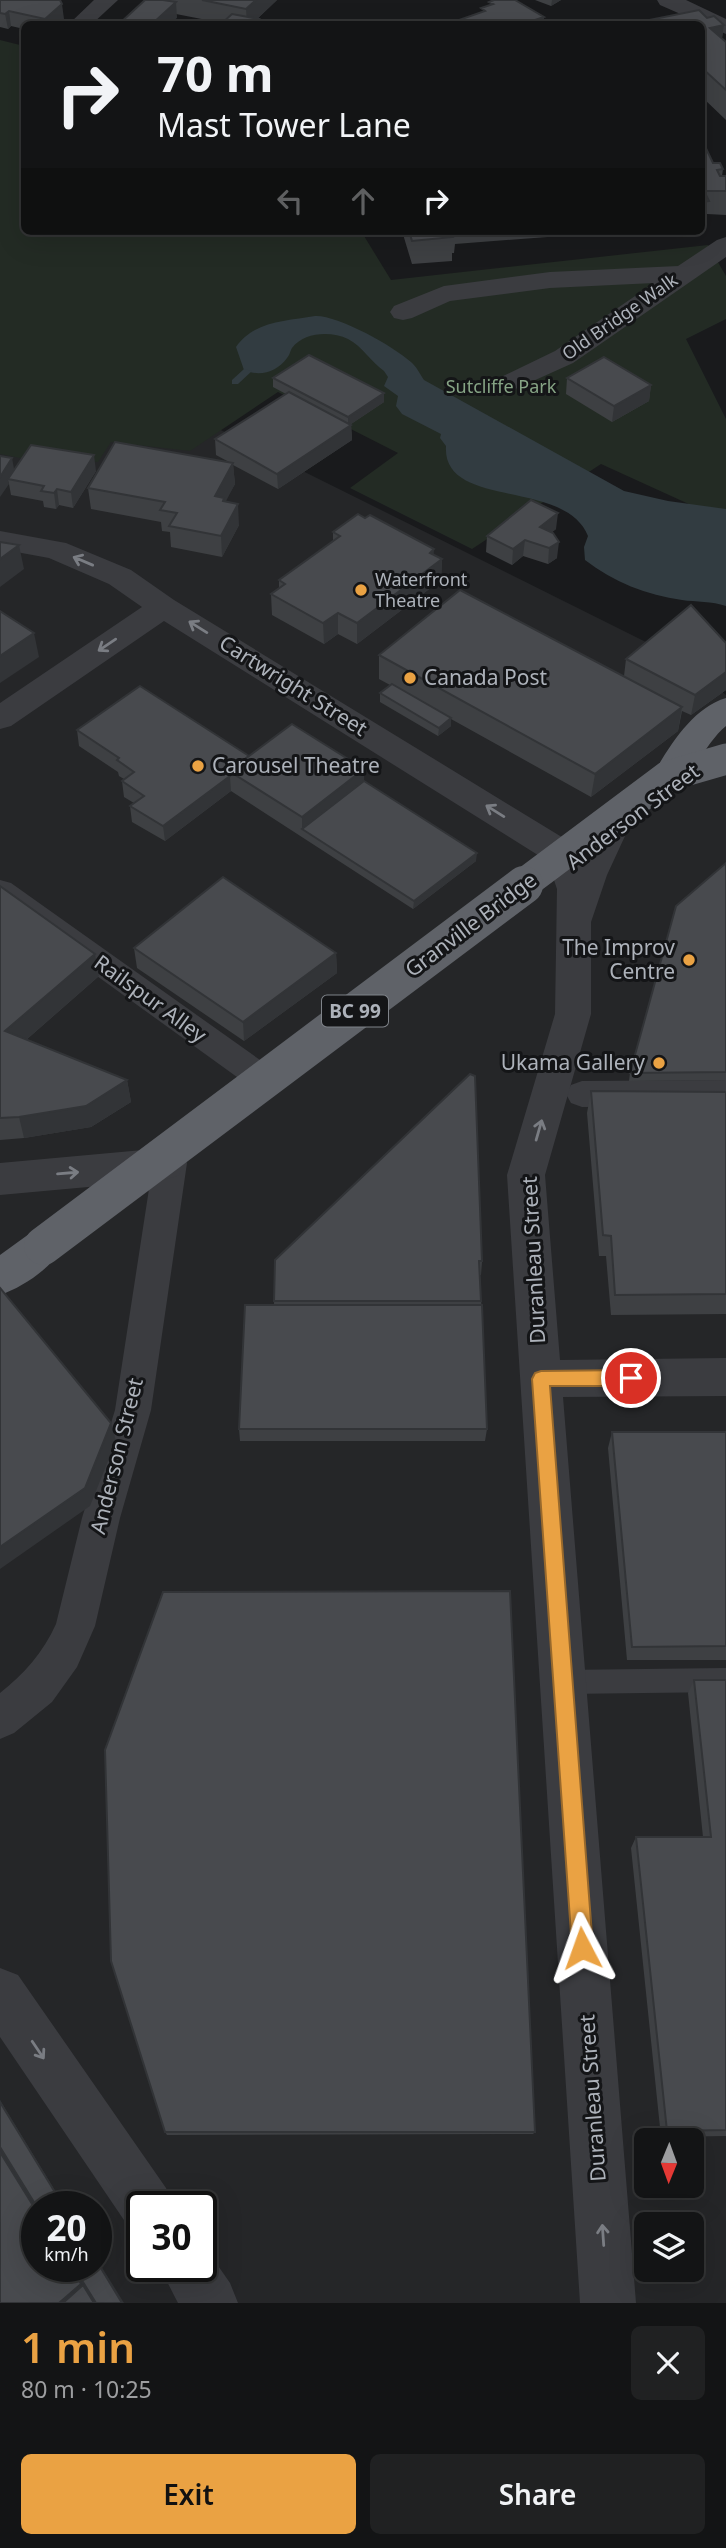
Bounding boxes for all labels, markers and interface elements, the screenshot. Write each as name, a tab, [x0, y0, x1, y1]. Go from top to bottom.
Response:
text: 70 m	[157, 40, 274, 106]
icon: right	[42, 49, 133, 140]
text: Mast Tower Lane	[157, 103, 411, 146]
icon: left	[271, 182, 309, 220]
icon: ahead	[344, 182, 382, 220]
icon: right	[417, 182, 455, 220]
street label: Old Bridge Walk	[557, 267, 682, 365]
park label: Sutcliffe Park	[446, 374, 557, 398]
one-way arrow	[72, 554, 94, 567]
place label: Waterfront Theatre	[375, 567, 468, 612]
marker: Waterfront Theatre	[353, 582, 369, 598]
one-way arrow	[188, 620, 208, 634]
street label: Cartwright Street	[214, 628, 373, 742]
one-way arrow	[97, 638, 117, 652]
place label: Canada Post	[424, 663, 547, 691]
marker: Canada Post	[402, 670, 418, 686]
place label: Carousel Theatre	[212, 751, 380, 779]
street label: Anderson Street	[560, 757, 705, 875]
marker: Carousel Theatre	[190, 758, 206, 774]
one-way arrow	[486, 804, 506, 818]
street label: Granville Bridge	[399, 865, 542, 983]
place label: The Improv Centre	[562, 933, 675, 985]
street label: Railspur Alley	[89, 948, 213, 1049]
marker: The Improv Centre	[681, 952, 697, 968]
road number: BC 99	[322, 995, 388, 1026]
place label: Ukama Gallery	[501, 1048, 645, 1076]
marker: Ukama Gallery	[651, 1055, 667, 1071]
one-way arrow	[534, 1119, 547, 1141]
one-way arrow	[56, 1166, 79, 1179]
street label: Duranleau Street	[515, 1175, 551, 1344]
pin	[601, 1348, 661, 1408]
icon: arrive	[612, 1359, 650, 1397]
street label: Anderson Street	[83, 1375, 149, 1537]
position arrow	[545, 1911, 619, 1985]
street label: Duranleau Street	[572, 2013, 612, 2183]
one-way arrow	[31, 2040, 45, 2059]
north arrow	[634, 2128, 704, 2198]
map controls	[634, 2128, 704, 2282]
speed limit sign: 30	[126, 2191, 217, 2282]
text: 20	[46, 2204, 87, 2251]
button: layers	[634, 2212, 704, 2282]
one-way arrow	[596, 2224, 609, 2247]
text: km/h	[44, 2242, 89, 2266]
text: 1 min	[21, 2318, 135, 2375]
button: close	[631, 2326, 705, 2400]
text: 80 m · 10:25	[21, 2373, 152, 2405]
button: Exit	[21, 2454, 356, 2534]
button: Share	[370, 2454, 705, 2534]

